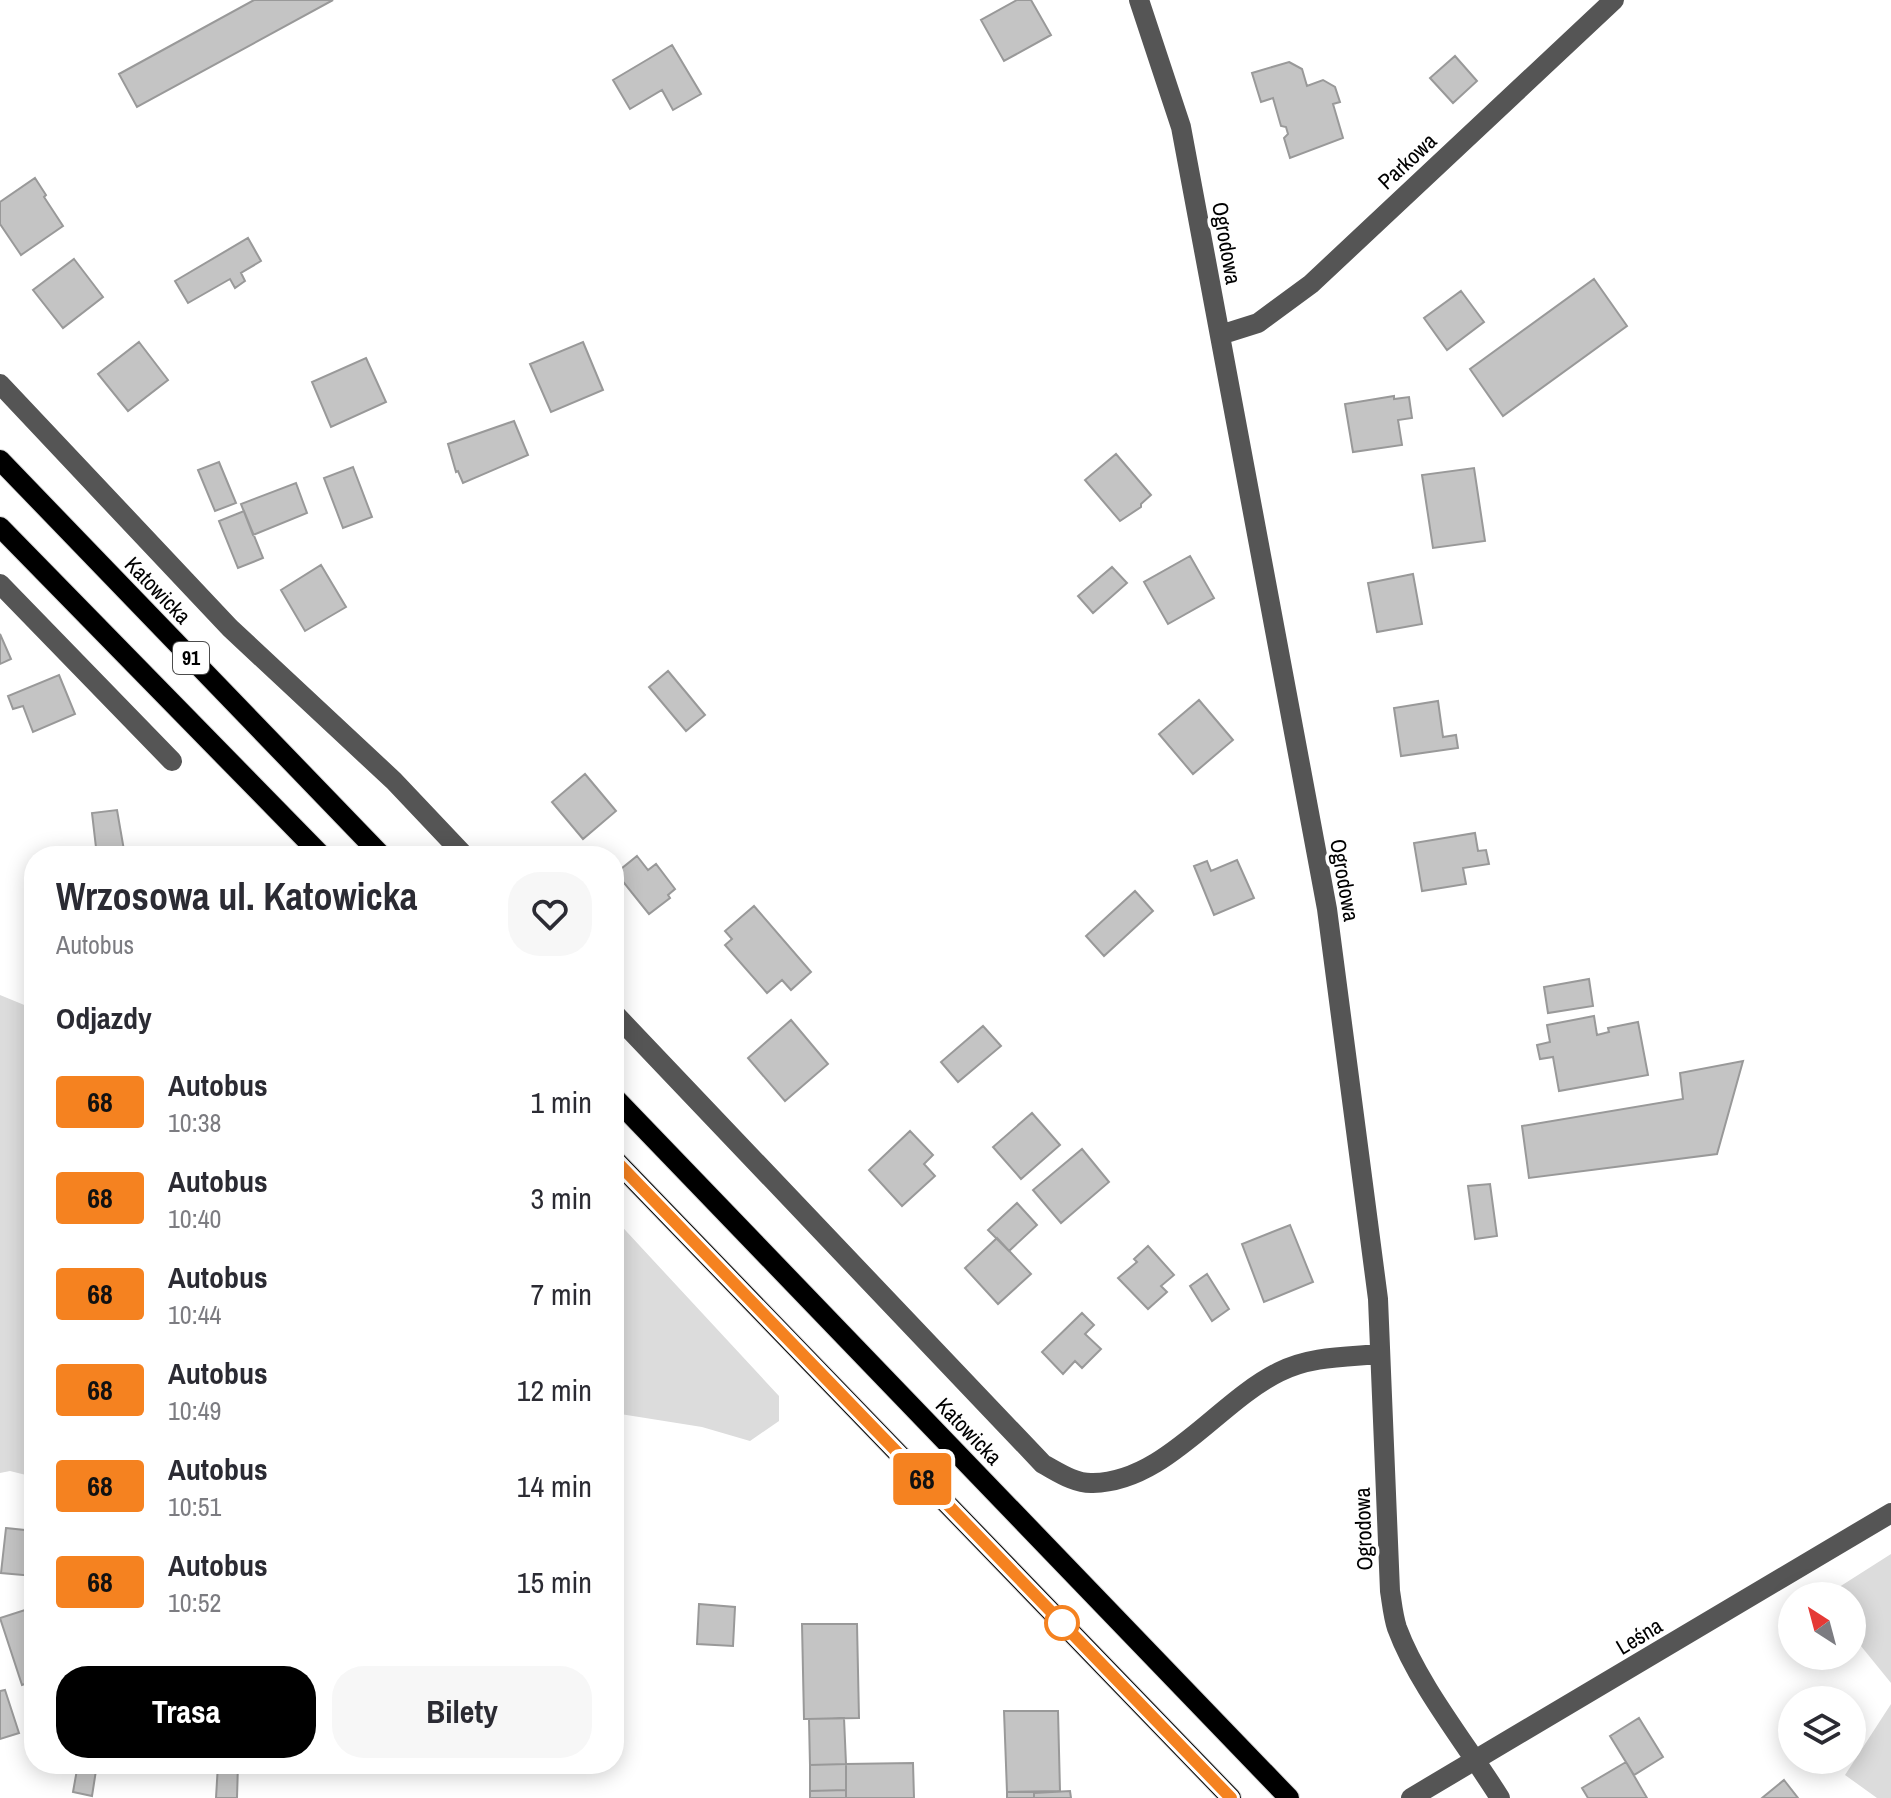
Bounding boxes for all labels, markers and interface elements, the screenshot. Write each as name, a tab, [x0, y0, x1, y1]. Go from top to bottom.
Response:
street label: Parkowa	[1371, 126, 1443, 196]
street label: Ogrodowa	[1205, 199, 1249, 287]
street label: Katowicka	[118, 550, 198, 630]
road number: 91	[173, 642, 209, 674]
street label: Ogrodowa	[1323, 836, 1367, 924]
text: Wrzosowa ul. Katowicka	[56, 871, 417, 922]
button: heart	[508, 872, 592, 956]
text: Autobus	[56, 927, 134, 962]
text: Odjazdy	[56, 998, 152, 1038]
text: Autobus	[168, 1065, 268, 1105]
text: 1 min	[530, 1082, 592, 1122]
text: 68	[87, 1083, 113, 1121]
text: 10:38	[168, 1105, 221, 1140]
text: Autobus	[168, 1161, 268, 1201]
text: 3 min	[530, 1178, 592, 1218]
text: 68	[87, 1179, 113, 1217]
text: 10:40	[168, 1201, 221, 1236]
text: Autobus	[168, 1257, 268, 1297]
text: 7 min	[530, 1274, 592, 1314]
text: 68	[87, 1275, 113, 1313]
text: 10:44	[168, 1297, 221, 1332]
text: Autobus	[168, 1353, 268, 1393]
text: 12 min	[517, 1370, 592, 1410]
text: 68	[87, 1371, 113, 1409]
street label: Katowicka	[929, 1391, 1009, 1471]
text: 10:49	[168, 1393, 221, 1428]
text: Autobus	[168, 1449, 268, 1489]
line badge: 68	[886, 1453, 958, 1505]
text: 68	[909, 1460, 935, 1498]
text: 14 min	[517, 1466, 592, 1506]
text: 68	[87, 1467, 113, 1505]
street label: Ogrodowa	[1347, 1487, 1379, 1571]
text: 10:51	[168, 1489, 221, 1524]
text: Autobus	[168, 1545, 268, 1585]
text: 15 min	[517, 1562, 592, 1602]
text: 68	[87, 1563, 113, 1601]
north arrow	[1778, 1582, 1866, 1670]
map controls	[1778, 1582, 1866, 1774]
text: 10:52	[168, 1585, 221, 1620]
unlabelled marker	[1045, 1606, 1079, 1640]
street label: Leśna	[1610, 1610, 1668, 1662]
button: Trasa	[56, 1666, 316, 1758]
button: Bilety	[332, 1666, 592, 1758]
button: layers	[1778, 1686, 1866, 1774]

